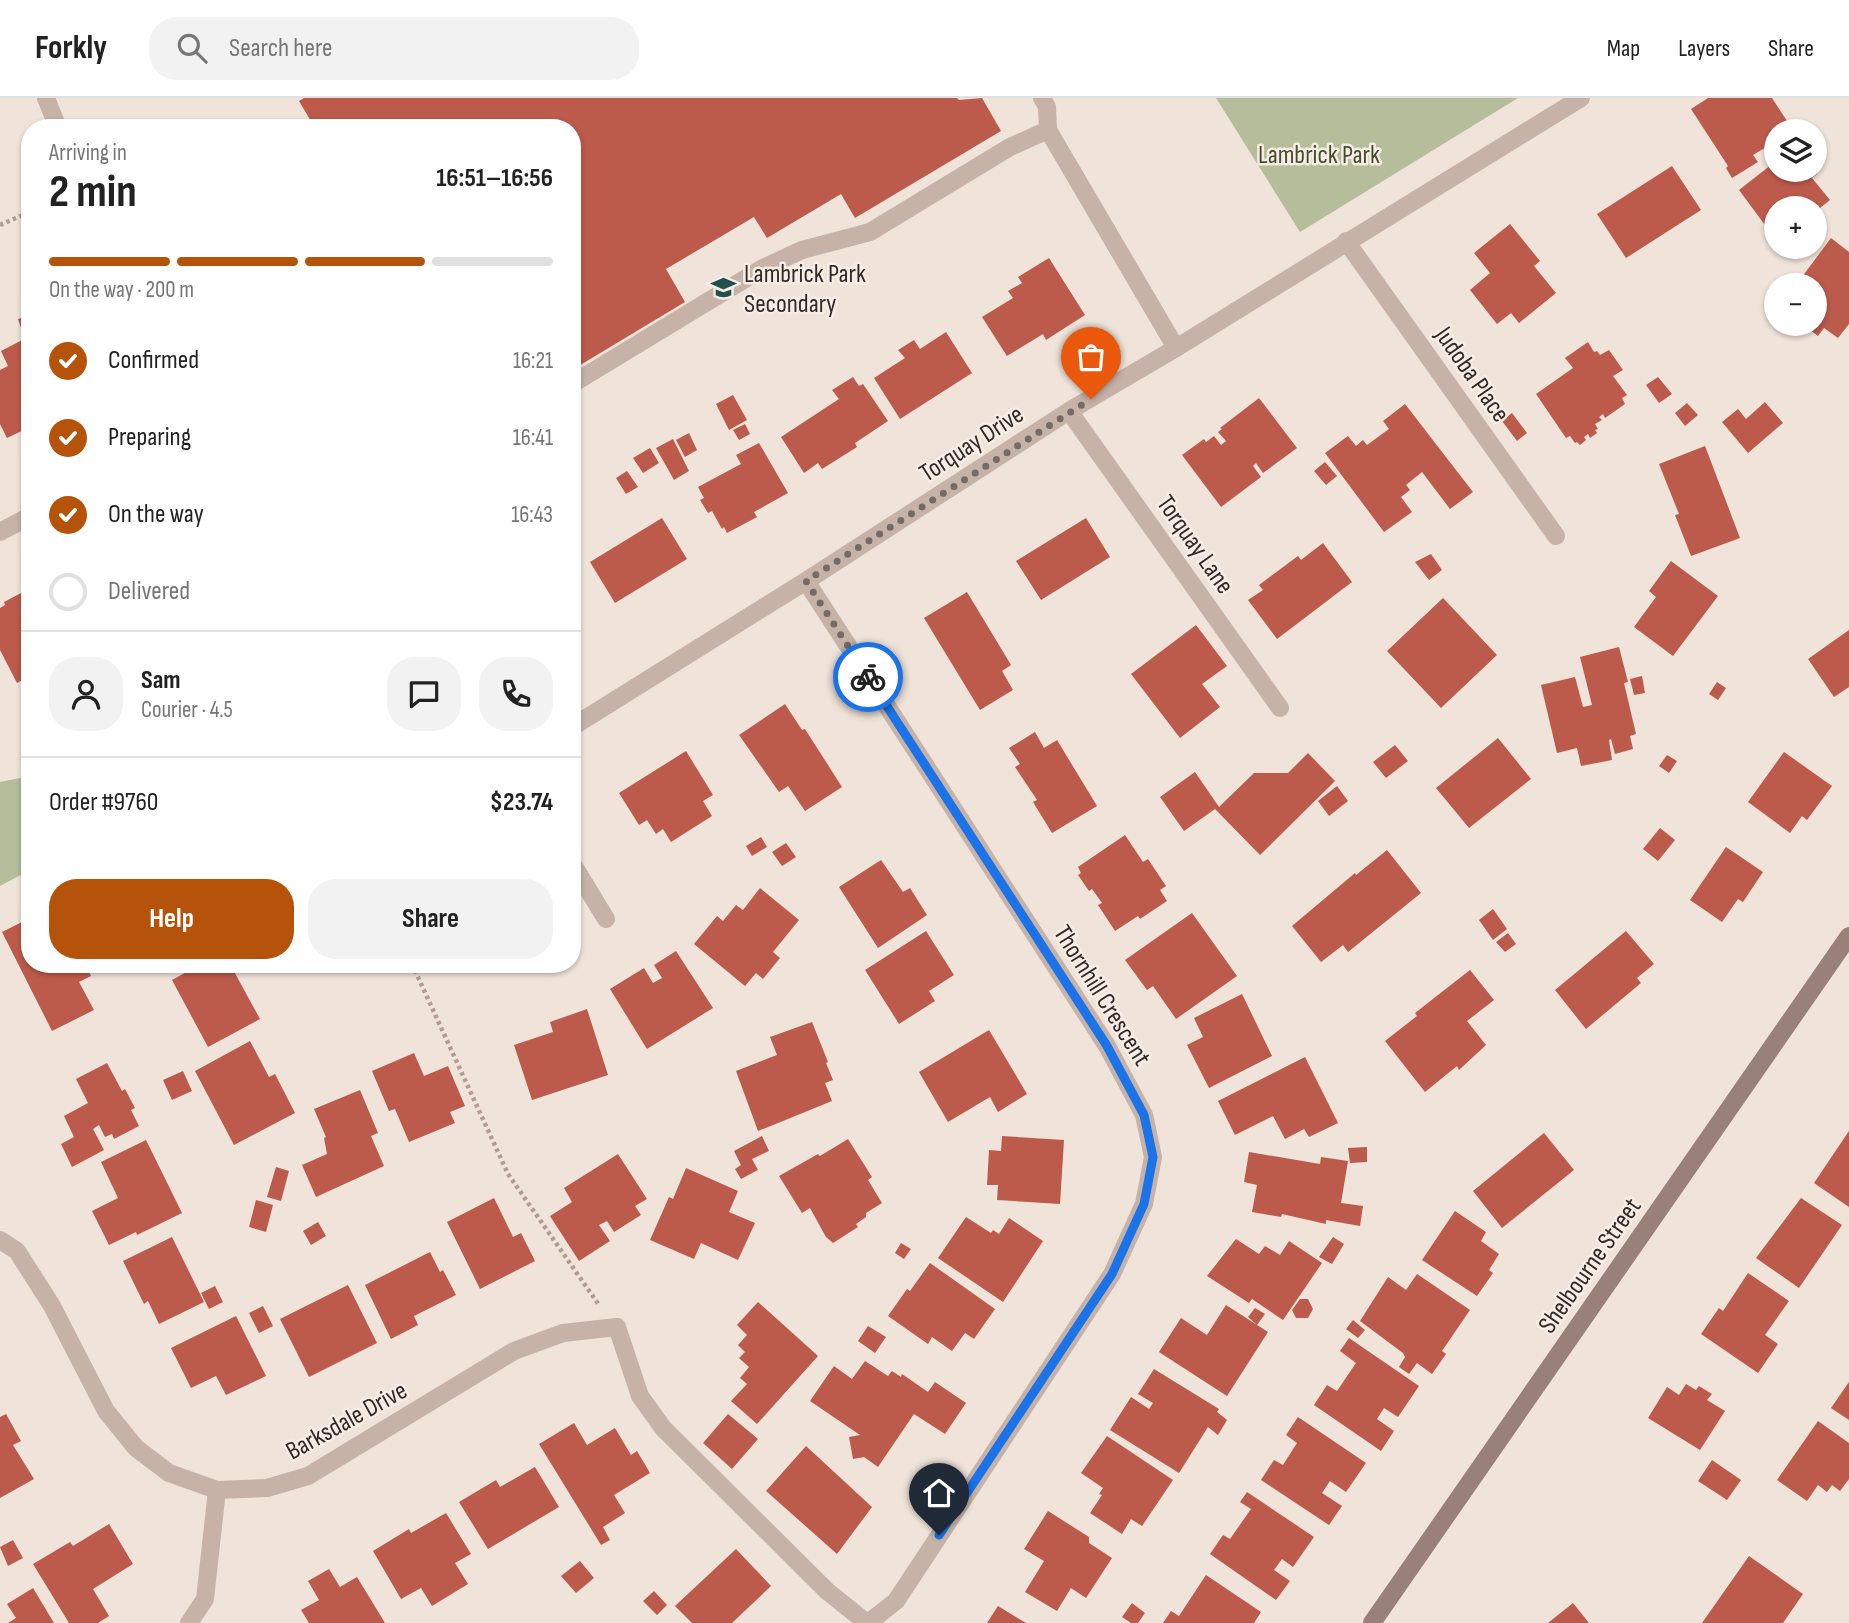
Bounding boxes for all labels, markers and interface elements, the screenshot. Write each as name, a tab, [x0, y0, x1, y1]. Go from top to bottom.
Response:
search box	[149, 17, 639, 80]
text: Forkly	[35, 28, 107, 68]
icon: search	[173, 29, 211, 67]
text: Search here	[229, 33, 332, 64]
text: Map	[1607, 34, 1640, 63]
text: Layers	[1678, 34, 1730, 63]
text: Share	[1768, 34, 1814, 63]
map controls	[1764, 119, 1827, 336]
button: layers	[1764, 119, 1827, 182]
text: Arriving in	[49, 139, 127, 167]
park label: Lambrick Park	[1258, 140, 1380, 171]
text: 16:51–16:56	[436, 163, 553, 194]
text: 2 min	[49, 165, 137, 220]
button: +	[1764, 196, 1827, 259]
place label: Lambrick Park Secondary	[744, 259, 866, 320]
button: −	[1764, 273, 1827, 336]
school or university icon: Lambrick Park Secondary	[710, 274, 738, 302]
text: On the way · 200 m	[49, 276, 194, 304]
street label: Judoba Place	[1427, 320, 1516, 429]
pin	[1061, 327, 1121, 399]
icon: bag	[1072, 338, 1110, 376]
icon: check	[49, 342, 87, 380]
text: Confirmed	[108, 345, 199, 376]
text: 16:21	[513, 347, 553, 375]
street label: Torquay Drive	[914, 399, 1030, 489]
icon: check	[49, 419, 87, 457]
text: Preparing	[108, 422, 191, 453]
text: 16:41	[513, 424, 553, 452]
street label: Torquay Lane	[1150, 489, 1240, 600]
icon: check	[49, 496, 87, 534]
text: On the way	[108, 499, 204, 530]
text: 16:43	[511, 501, 553, 529]
text: Delivered	[108, 576, 190, 607]
courier	[833, 642, 903, 712]
button: person	[49, 657, 123, 731]
button: chat	[387, 657, 461, 731]
button: phone	[479, 657, 553, 731]
icon: bike	[849, 658, 887, 696]
text: Sam	[141, 665, 181, 696]
text: Courier · 4.5	[141, 696, 233, 724]
text: Order #9760	[49, 787, 158, 818]
text: $23.74	[490, 787, 553, 818]
button: Help	[49, 879, 294, 959]
button: Share	[308, 879, 553, 959]
street label: Thornhill Crescent	[1046, 920, 1157, 1072]
street label: Shelbourne Street	[1532, 1192, 1648, 1339]
street label: Barksdale Drive	[281, 1375, 413, 1467]
pin	[909, 1463, 969, 1535]
icon: home	[920, 1474, 958, 1512]

